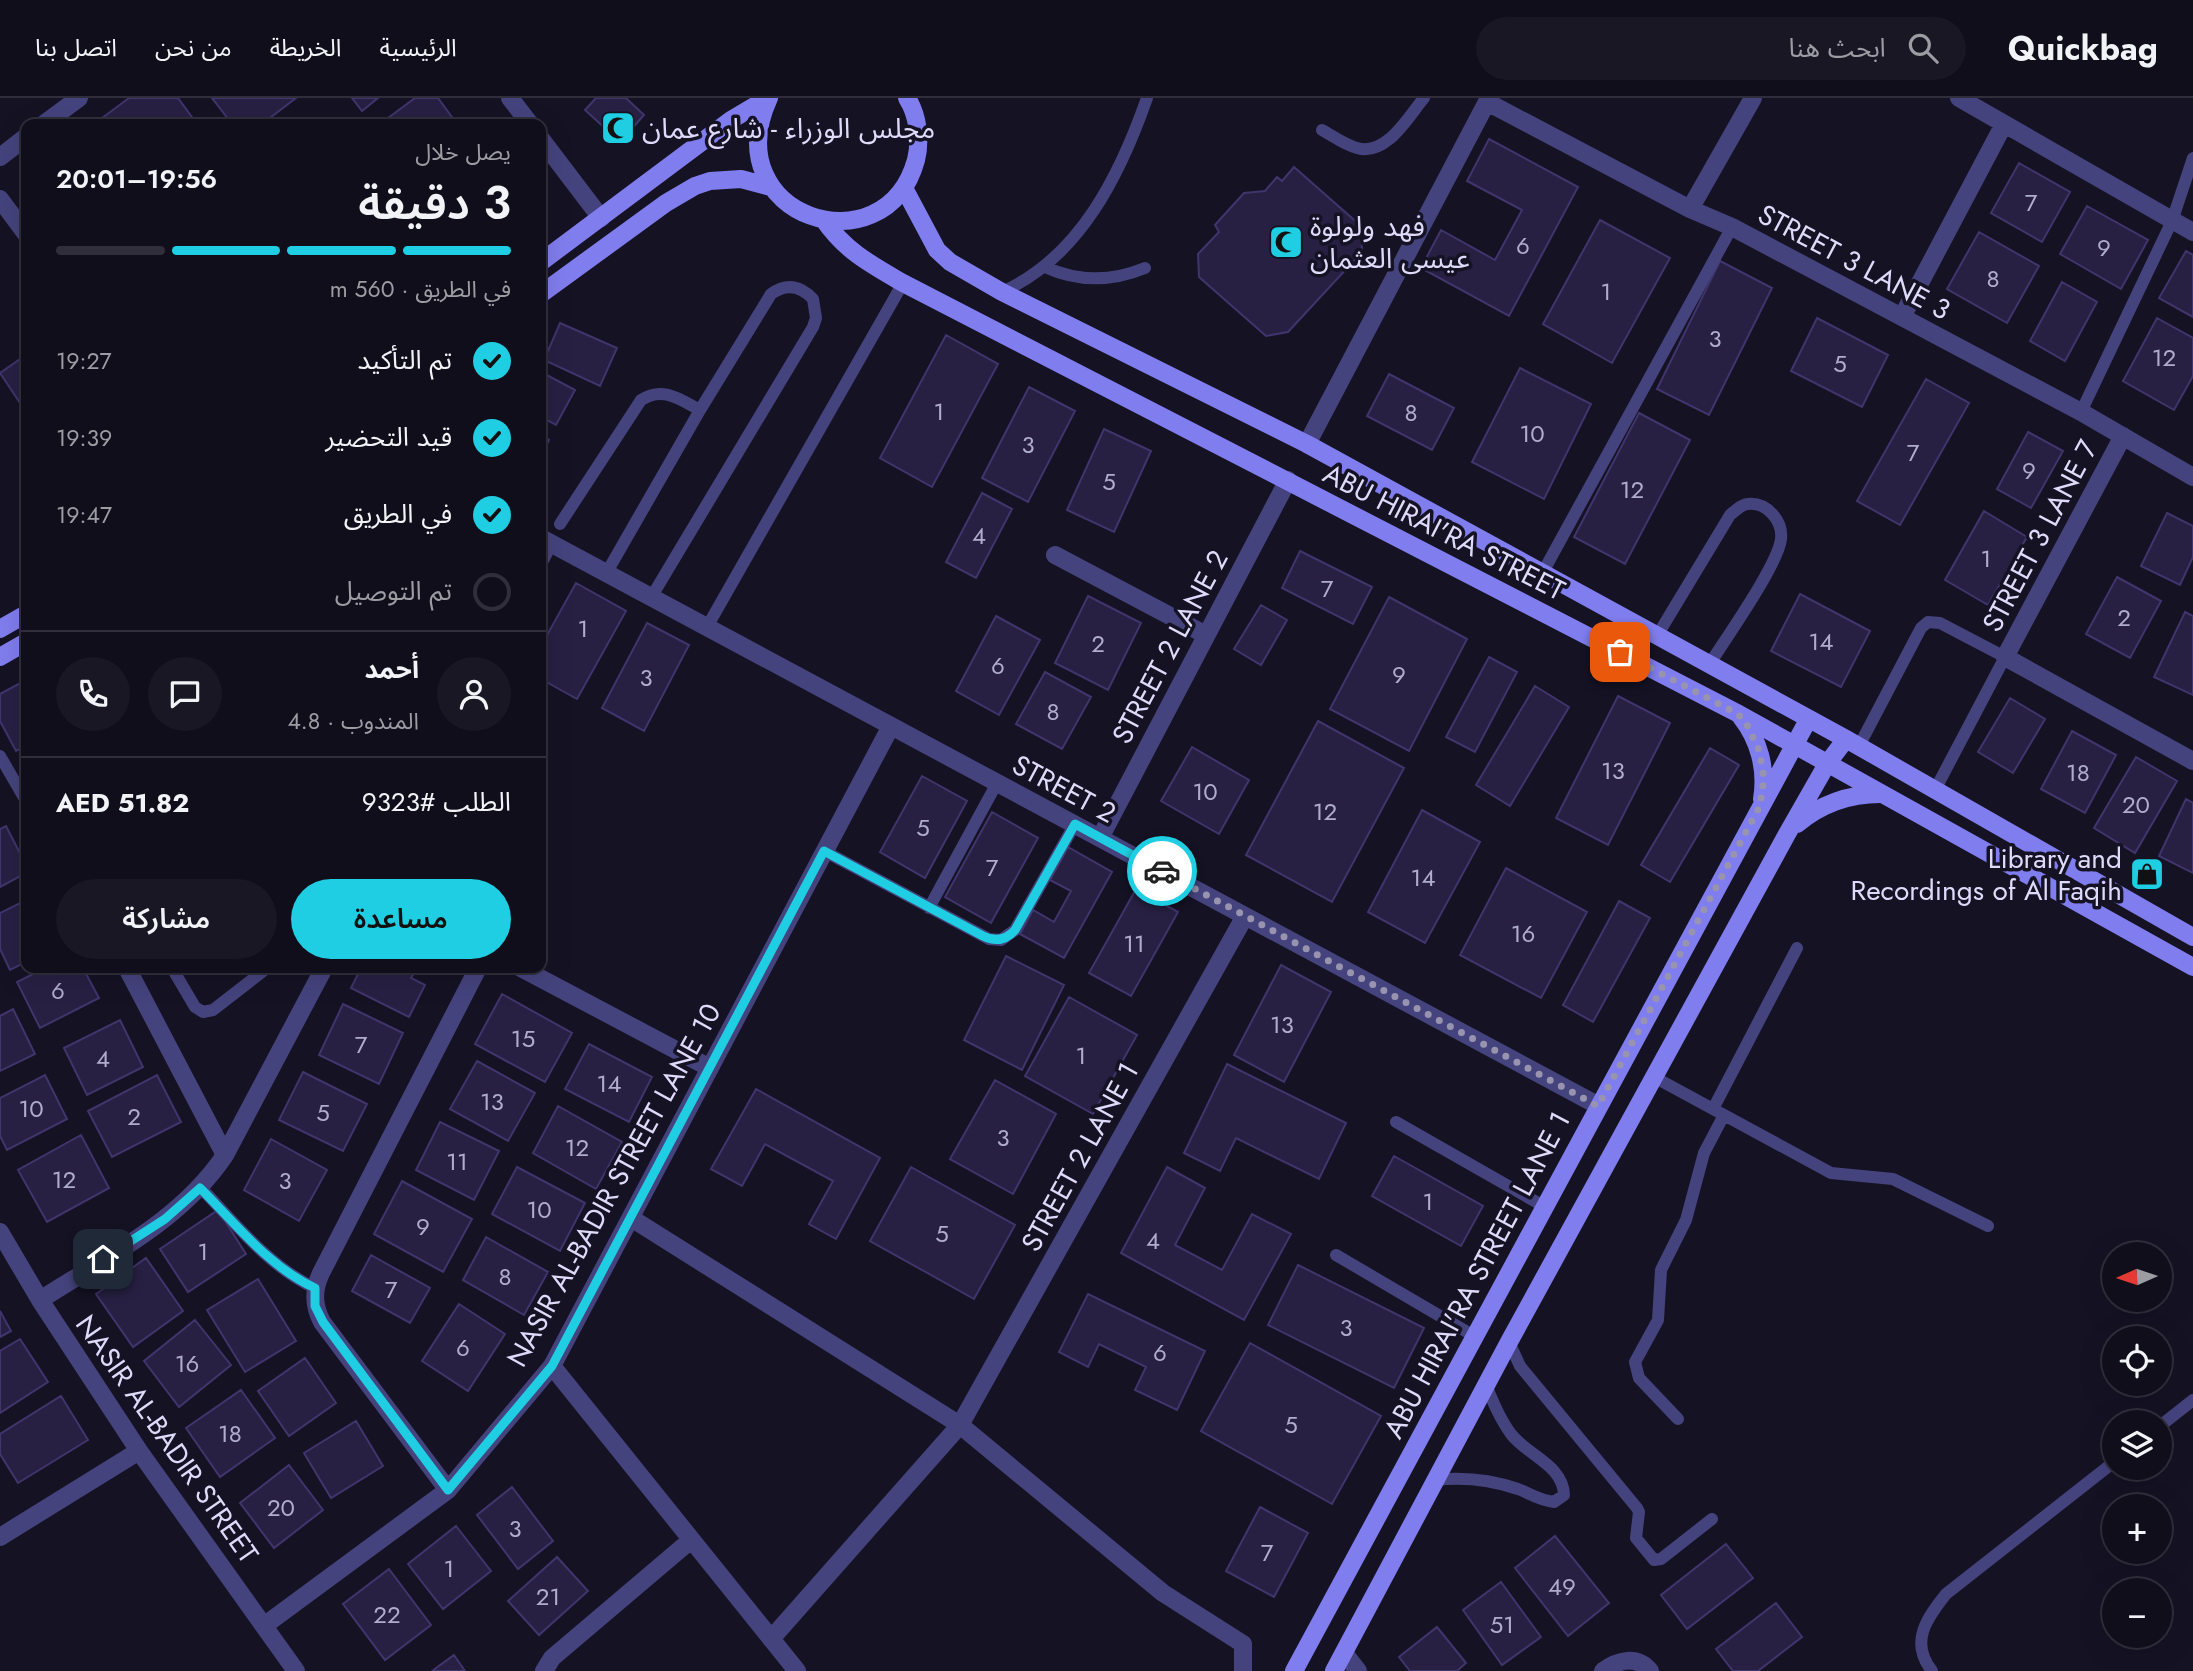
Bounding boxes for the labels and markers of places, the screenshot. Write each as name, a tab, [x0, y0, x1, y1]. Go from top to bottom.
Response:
place label: مجلس الوزراء - شارع عمان	[642, 108, 935, 149]
mosque icon: مجلس الوزراء - شارع عمان	[599, 109, 637, 147]
place label: فهد ولولوة عيسى العثمان	[1310, 206, 1470, 279]
mosque icon: فهد ولولوة عيسى العثمان	[1267, 223, 1305, 261]
pin	[1590, 622, 1650, 682]
place label: Library and Recordings of Al Faqih	[1850, 838, 2122, 911]
shop icon: Library and Recordings of Al Faqih	[2128, 855, 2166, 893]
pin	[73, 1229, 133, 1289]

